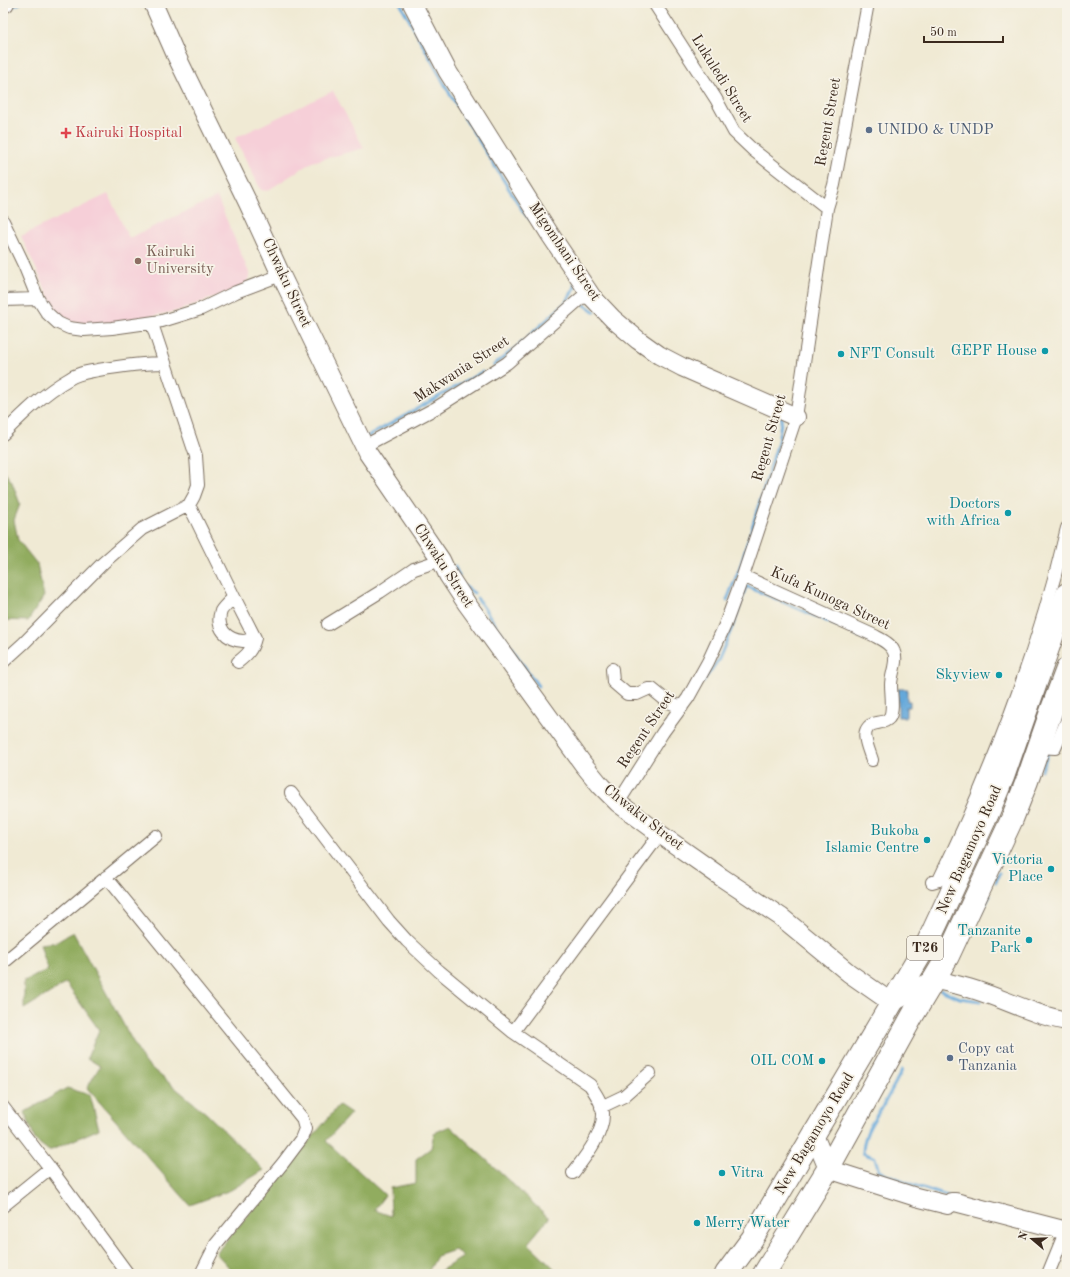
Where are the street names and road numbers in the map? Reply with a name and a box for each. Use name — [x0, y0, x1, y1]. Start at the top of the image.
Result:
street label: Lukuledi Street — [688, 32, 754, 126]
street label: Regent Street — [814, 76, 844, 168]
street label: Migombani Street — [526, 200, 602, 304]
street label: Chwaku Street — [259, 236, 313, 330]
street label: Makwania Street — [412, 334, 512, 406]
street label: Regent Street — [750, 393, 790, 483]
street label: Chwaku Street — [410, 521, 476, 611]
street label: Kufa Kunoga Street — [768, 565, 892, 633]
street label: Regent Street — [616, 689, 678, 771]
street label: Chwaku Street — [600, 782, 686, 854]
street label: New Bagamoyo Road — [935, 783, 1005, 917]
road number: T26 — [907, 936, 943, 960]
street label: New Bagamoyo Road — [773, 1070, 857, 1198]

